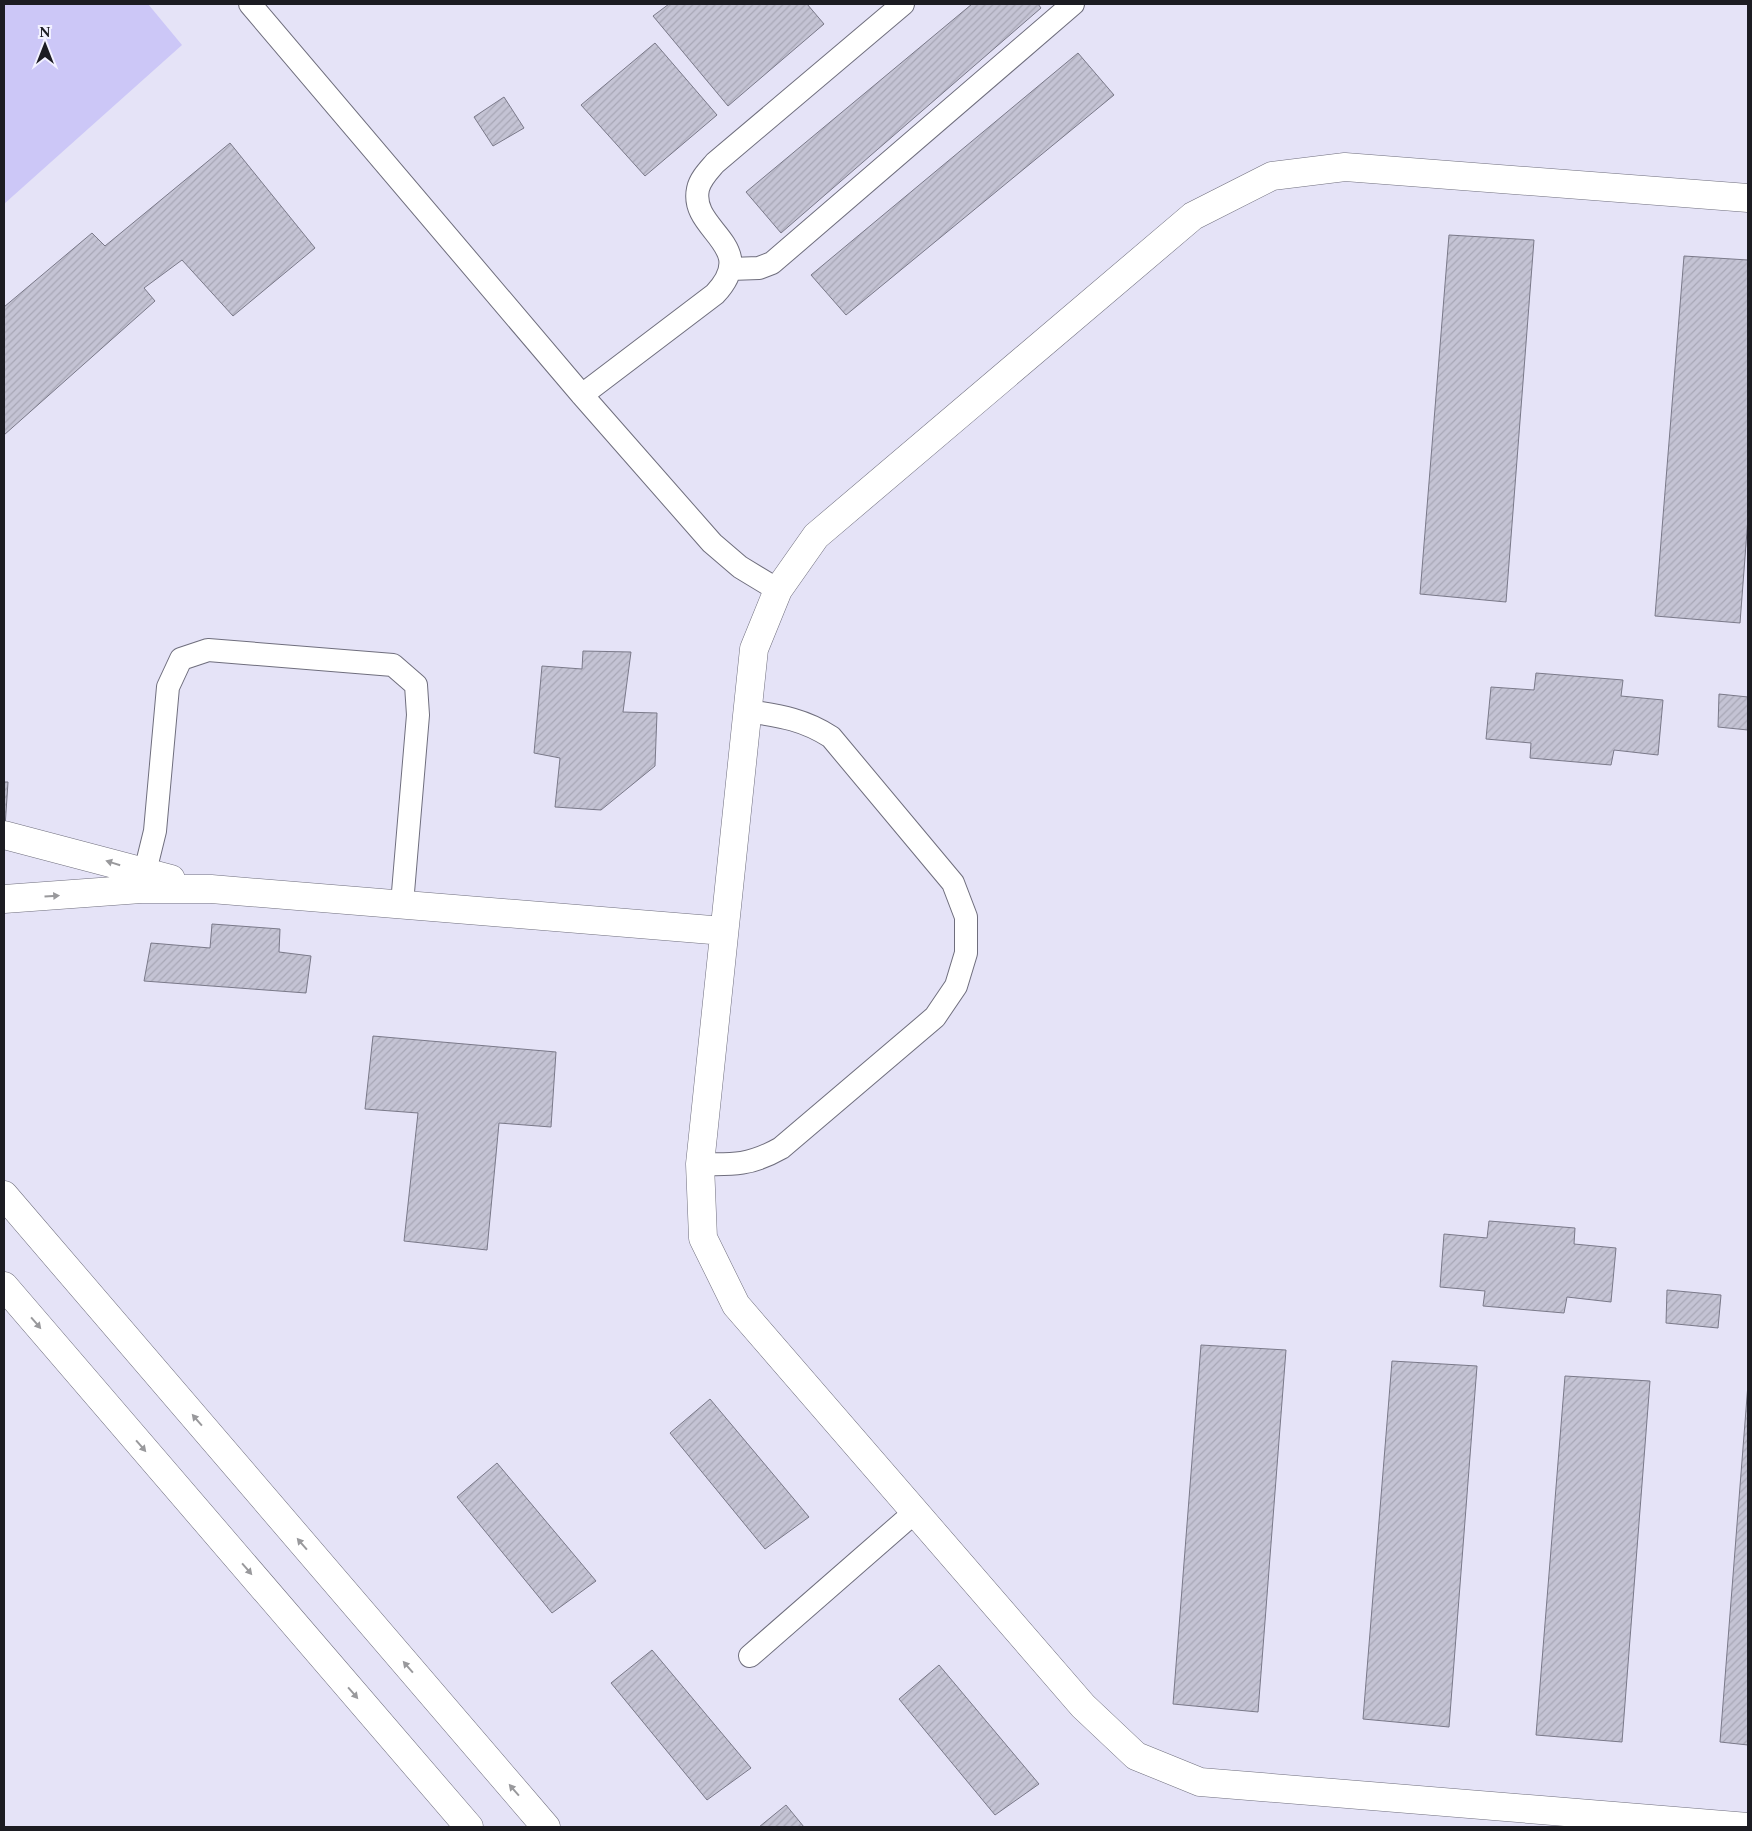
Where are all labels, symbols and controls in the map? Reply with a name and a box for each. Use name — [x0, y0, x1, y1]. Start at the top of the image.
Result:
north arrow — [20, 20, 70, 70]
text: N — [39, 22, 51, 43]
one-way arrow — [105, 859, 120, 867]
one-way arrow — [45, 892, 61, 900]
one-way arrow — [30, 1316, 41, 1329]
one-way arrow — [191, 1414, 202, 1427]
one-way arrow — [136, 1440, 147, 1453]
one-way arrow — [297, 1537, 308, 1550]
one-way arrow — [242, 1563, 253, 1576]
one-way arrow — [403, 1661, 414, 1673]
one-way arrow — [348, 1686, 359, 1699]
one-way arrow — [508, 1785, 520, 1797]

